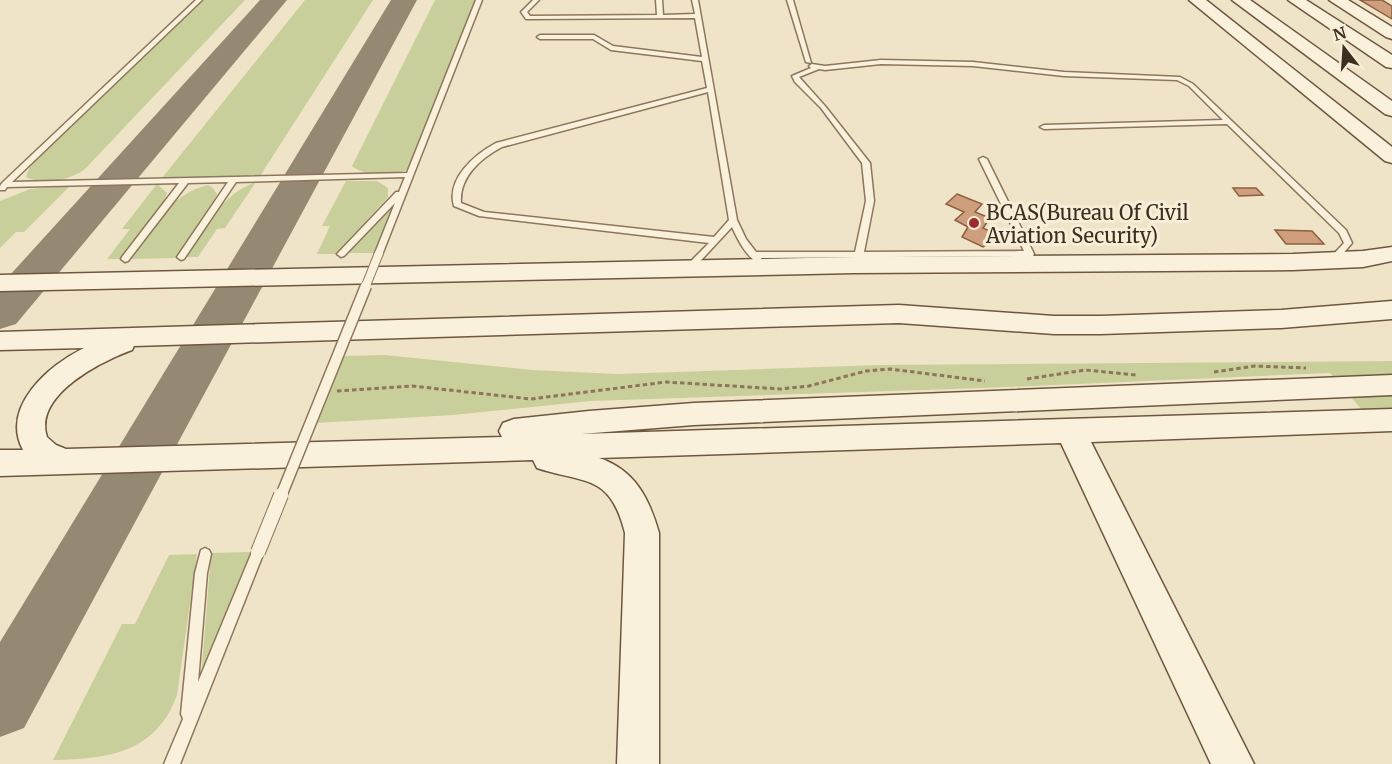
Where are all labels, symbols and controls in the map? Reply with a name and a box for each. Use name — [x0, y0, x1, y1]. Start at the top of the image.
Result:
north arrow — [1314, 18, 1374, 78]
text: N — [1331, 22, 1349, 45]
place label: BCAS(Bureau Of Civil Aviation Security) — [985, 200, 1189, 248]
marker: BCAS(Bureau Of Civil Aviation Security) — [967, 216, 981, 230]

